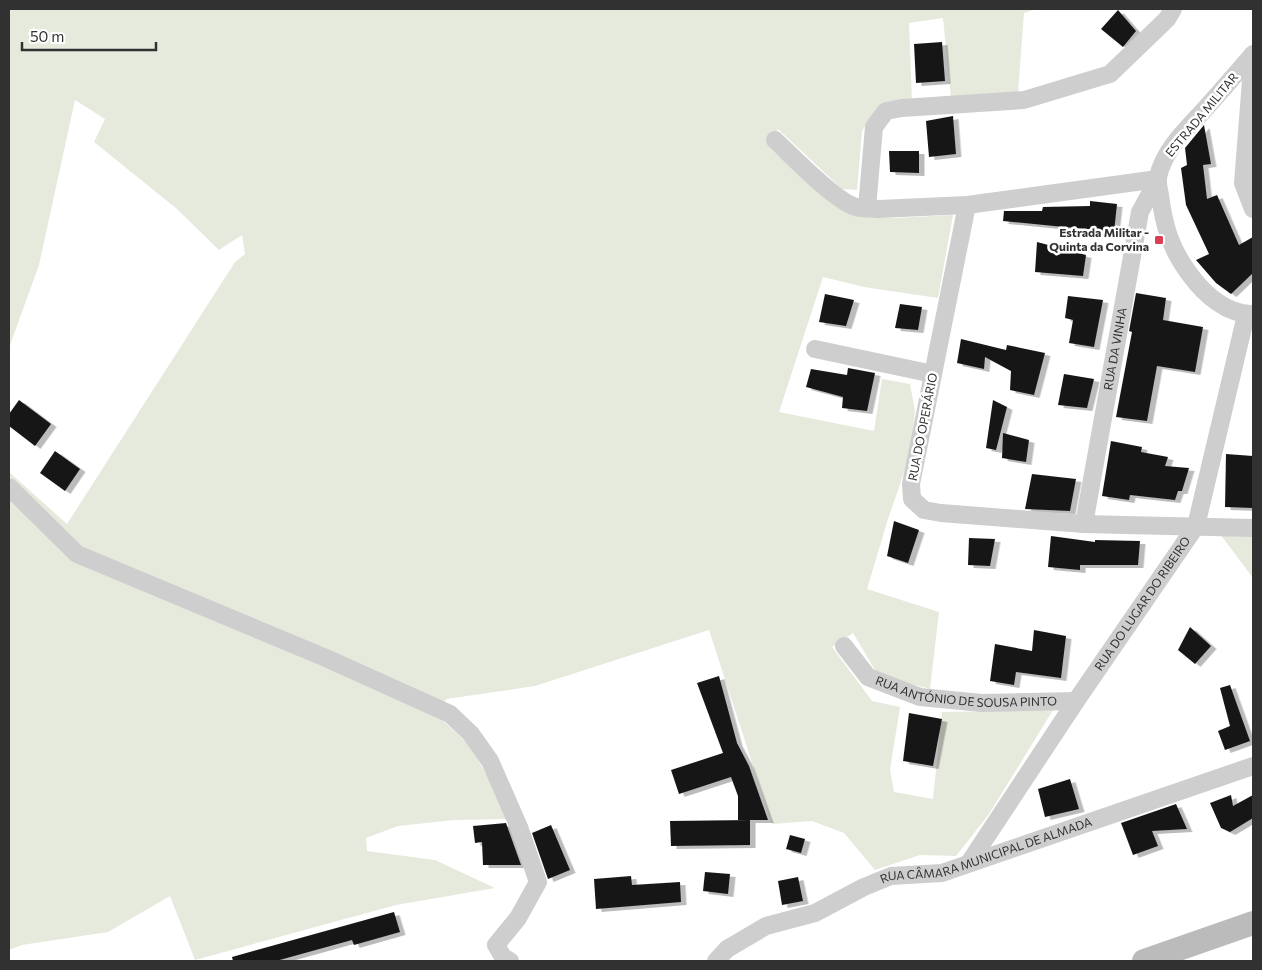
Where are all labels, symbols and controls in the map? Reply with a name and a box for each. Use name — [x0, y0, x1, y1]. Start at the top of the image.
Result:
scale bar — [22, 20, 156, 52]
text: 50 m — [30, 27, 64, 45]
street label: ESTRADA MILITAR — [1162, 70, 1240, 159]
place label: Estrada Militar - Quinta da Corvina — [1049, 225, 1149, 253]
marker: Estrada Militar - Quinta da Corvina — [1153, 234, 1165, 246]
street label: RUA DA VINHA — [1100, 306, 1129, 391]
street label: RUA DO OPERÁRIO — [905, 371, 939, 482]
street label: RUA DO LUGAR DO RIBEIRO — [1091, 534, 1193, 673]
street label: RUA ANTÓNIO DE SOUSA PINTO — [874, 673, 1057, 709]
street label: RUA CÂMARA MUNICIPAL DE ALMADA — [878, 814, 1094, 886]

